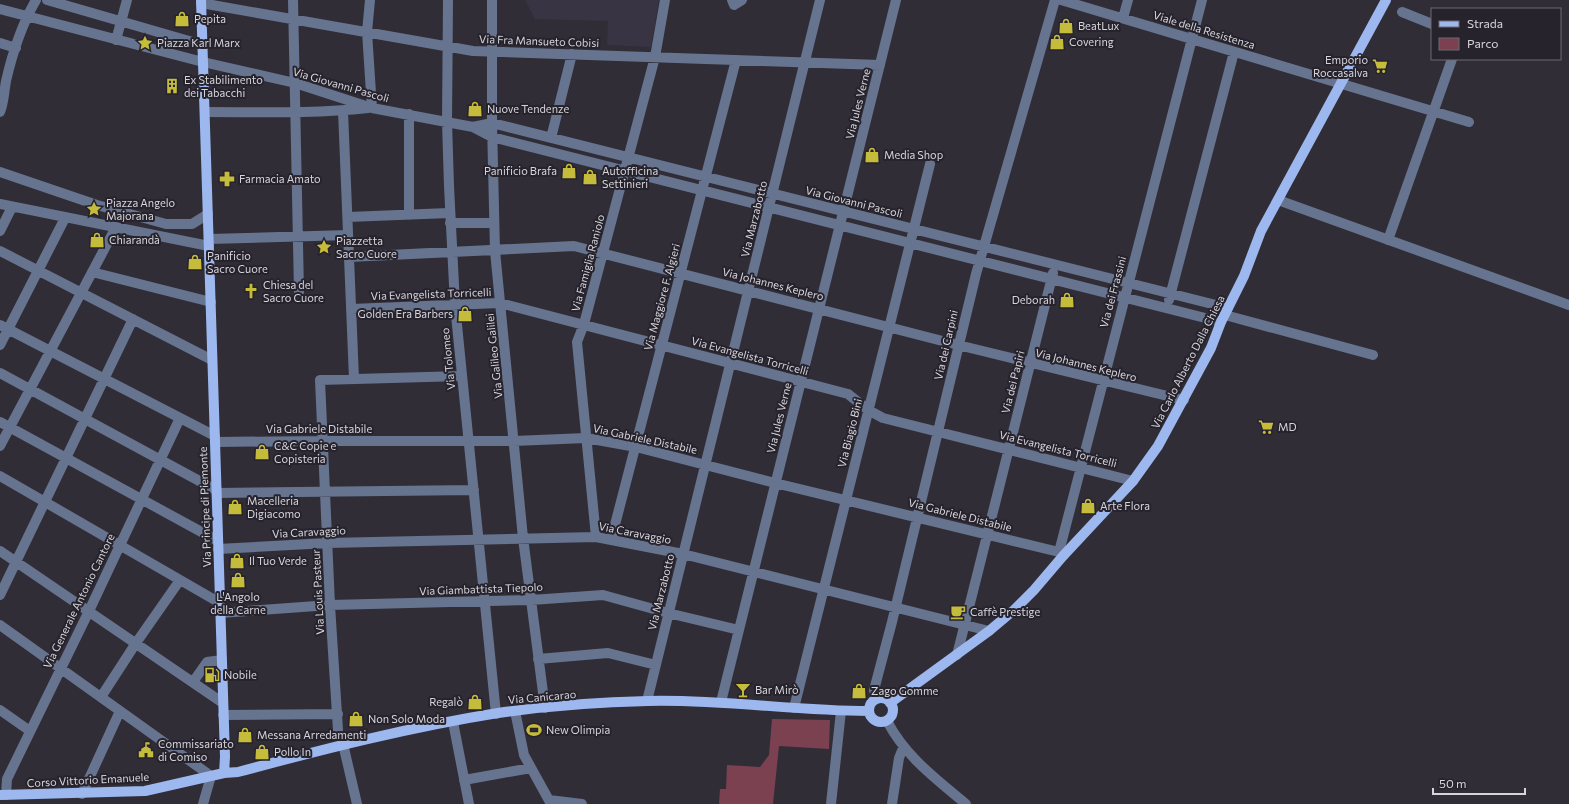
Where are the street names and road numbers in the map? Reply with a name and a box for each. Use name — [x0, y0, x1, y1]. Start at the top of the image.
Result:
street label: Viale della Resistenza — [1152, 8, 1257, 51]
street label: Via Fra Mansueto Cobisi — [479, 32, 600, 49]
street label: Via Giovanni Pascoli — [291, 65, 391, 105]
street label: Via Jules Verne — [842, 67, 874, 141]
street label: Via Marzabotto — [738, 179, 769, 259]
street label: Via Giovanni Pascoli — [804, 183, 904, 220]
street label: Via Famiglia Raniolo — [568, 212, 607, 313]
street label: Via Maggiore F. Algieri — [641, 242, 682, 352]
street label: Via dei Frassini — [1097, 255, 1128, 329]
street label: Via Johannes Keplero — [721, 265, 826, 304]
street label: Via Evangelista Torricelli — [370, 285, 492, 302]
street label: Via Carlo Alberto Dalla Chiesa — [1148, 293, 1227, 431]
street label: Via dei Carpini — [931, 308, 960, 381]
street label: Via Galileo Galilei — [483, 313, 504, 399]
street label: Via Tolomeo — [438, 327, 457, 391]
street label: Via Evangelista Torricelli — [690, 334, 810, 377]
street label: Via Johannes Keplero — [1034, 346, 1139, 385]
street label: Via dei Papiri — [998, 349, 1027, 415]
street label: Via Jules Verne — [763, 381, 795, 455]
street label: Via Biagio Bini — [835, 397, 864, 469]
street label: Via Gabriele Distabile — [592, 421, 699, 456]
street label: Via Gabriele Distabile — [266, 422, 372, 435]
street label: Via Evangelista Torricelli — [998, 428, 1118, 469]
street label: Via Principe di Piemonte — [196, 446, 213, 568]
street label: Via Gabriele Distabile — [907, 495, 1013, 534]
street label: Via Caravaggio — [598, 519, 673, 546]
street label: Via Caravaggio — [272, 523, 347, 540]
street label: Via Generale Antonio Cantore — [40, 531, 117, 670]
street label: Via Louis Pasteur — [309, 548, 326, 635]
street label: Via Marzabotto — [645, 552, 676, 632]
street label: Via Giambattista Tiepolo — [419, 580, 544, 597]
street label: Via Canicarao — [507, 687, 577, 706]
street label: Corso Vittorio Emanuele — [26, 770, 150, 789]

